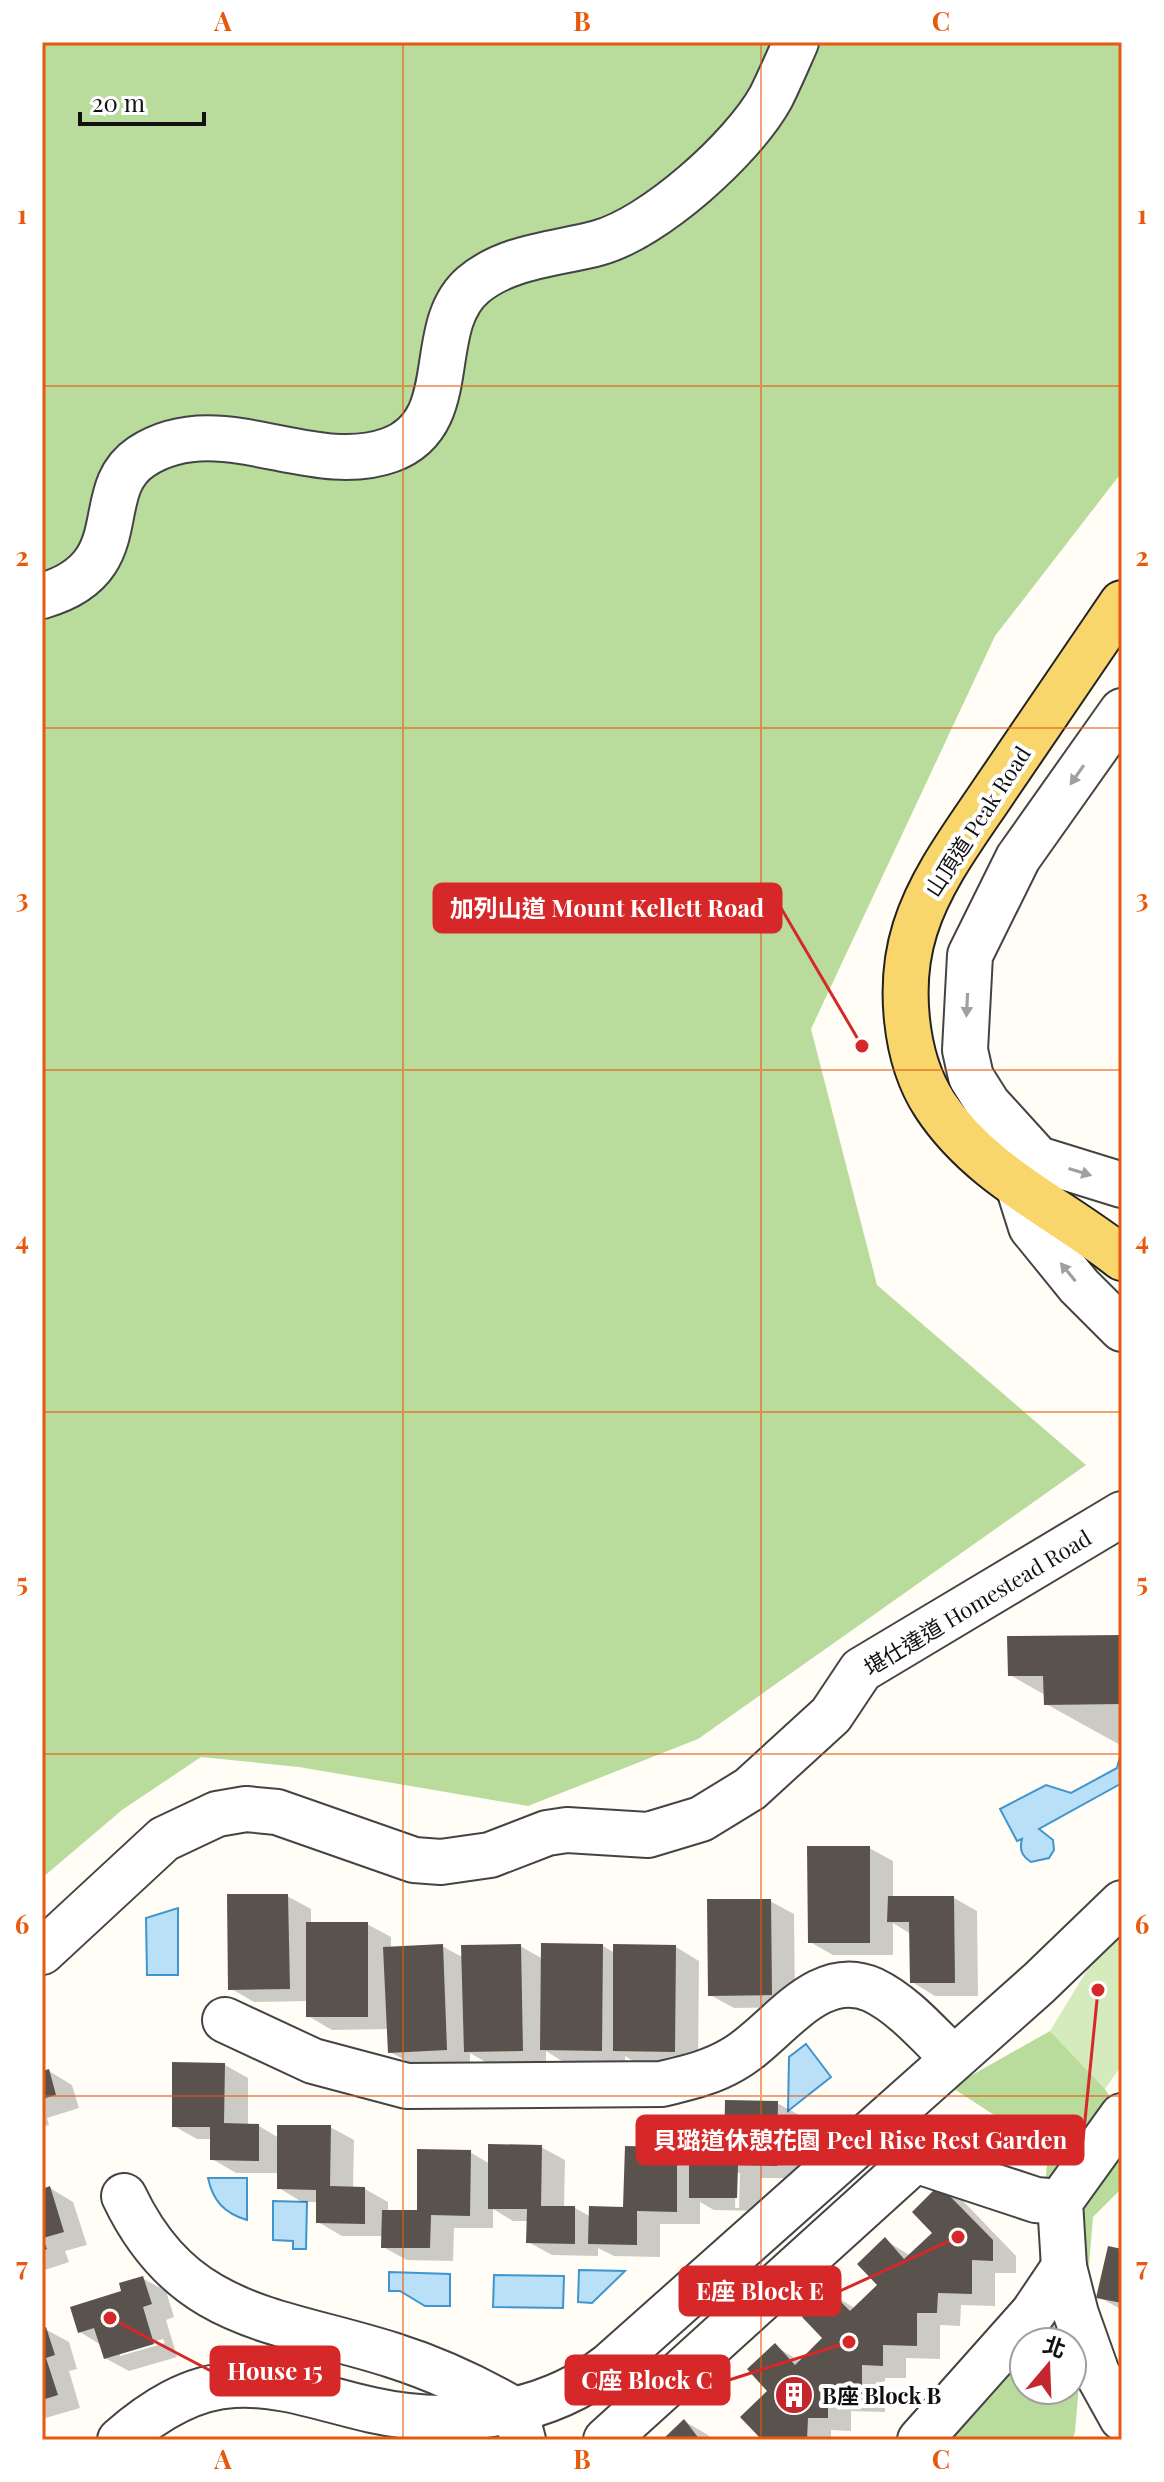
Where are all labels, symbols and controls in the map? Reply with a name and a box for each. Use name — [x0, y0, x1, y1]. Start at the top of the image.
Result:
text: A — [213, 3, 232, 38]
text: B — [573, 3, 591, 38]
text: C — [932, 3, 950, 38]
scale bar — [80, 76, 204, 126]
text: 20 m — [92, 86, 145, 118]
text: 1 — [17, 196, 27, 231]
text: 1 — [1137, 196, 1147, 231]
text: 2 — [15, 538, 29, 573]
text: 2 — [1135, 538, 1149, 573]
street label: 山頂道 Peak Road — [917, 740, 1037, 902]
one-way arrow — [1070, 764, 1085, 785]
text: 3 — [16, 880, 28, 915]
text: 3 — [1136, 880, 1148, 915]
callout: 加列山道 Mount Kellett Road — [434, 884, 781, 932]
text: 加列山道 Mount Kellett Road — [450, 891, 764, 923]
one-way arrow — [961, 993, 974, 1018]
one-way arrow — [1068, 1166, 1092, 1179]
text: 4 — [15, 1222, 29, 1257]
text: 4 — [1135, 1222, 1149, 1257]
one-way arrow — [1060, 1263, 1077, 1283]
street label: 堪仕達道 Homestead Road — [858, 1522, 1097, 1682]
text: 5 — [16, 1564, 28, 1599]
text: 5 — [1136, 1564, 1148, 1599]
text: 6 — [15, 1906, 29, 1941]
text: 6 — [1135, 1906, 1149, 1941]
callout: 貝璐道休憩花園 Peel Rise Rest Garden — [637, 2116, 1083, 2164]
text: 貝璐道休憩花園 Peel Rise Rest Garden — [653, 2123, 1067, 2155]
text: 7 — [16, 2248, 28, 2283]
text: 7 — [1136, 2248, 1148, 2283]
callout: E座 Block E — [680, 2267, 840, 2315]
text: E座 Block E — [696, 2274, 824, 2306]
north arrow — [1008, 2326, 1088, 2406]
text: 北 — [1040, 2328, 1070, 2364]
callout: House 15 — [211, 2347, 339, 2395]
text: House 15 — [227, 2354, 323, 2386]
callout: C座 Block C — [566, 2356, 729, 2404]
text: C座 Block C — [581, 2363, 713, 2395]
building icon: B座 Block B — [773, 2374, 815, 2416]
place label: B座 Block B — [822, 2380, 941, 2410]
text: A — [213, 2441, 232, 2476]
text: B — [573, 2441, 591, 2476]
text: C — [932, 2441, 950, 2476]

